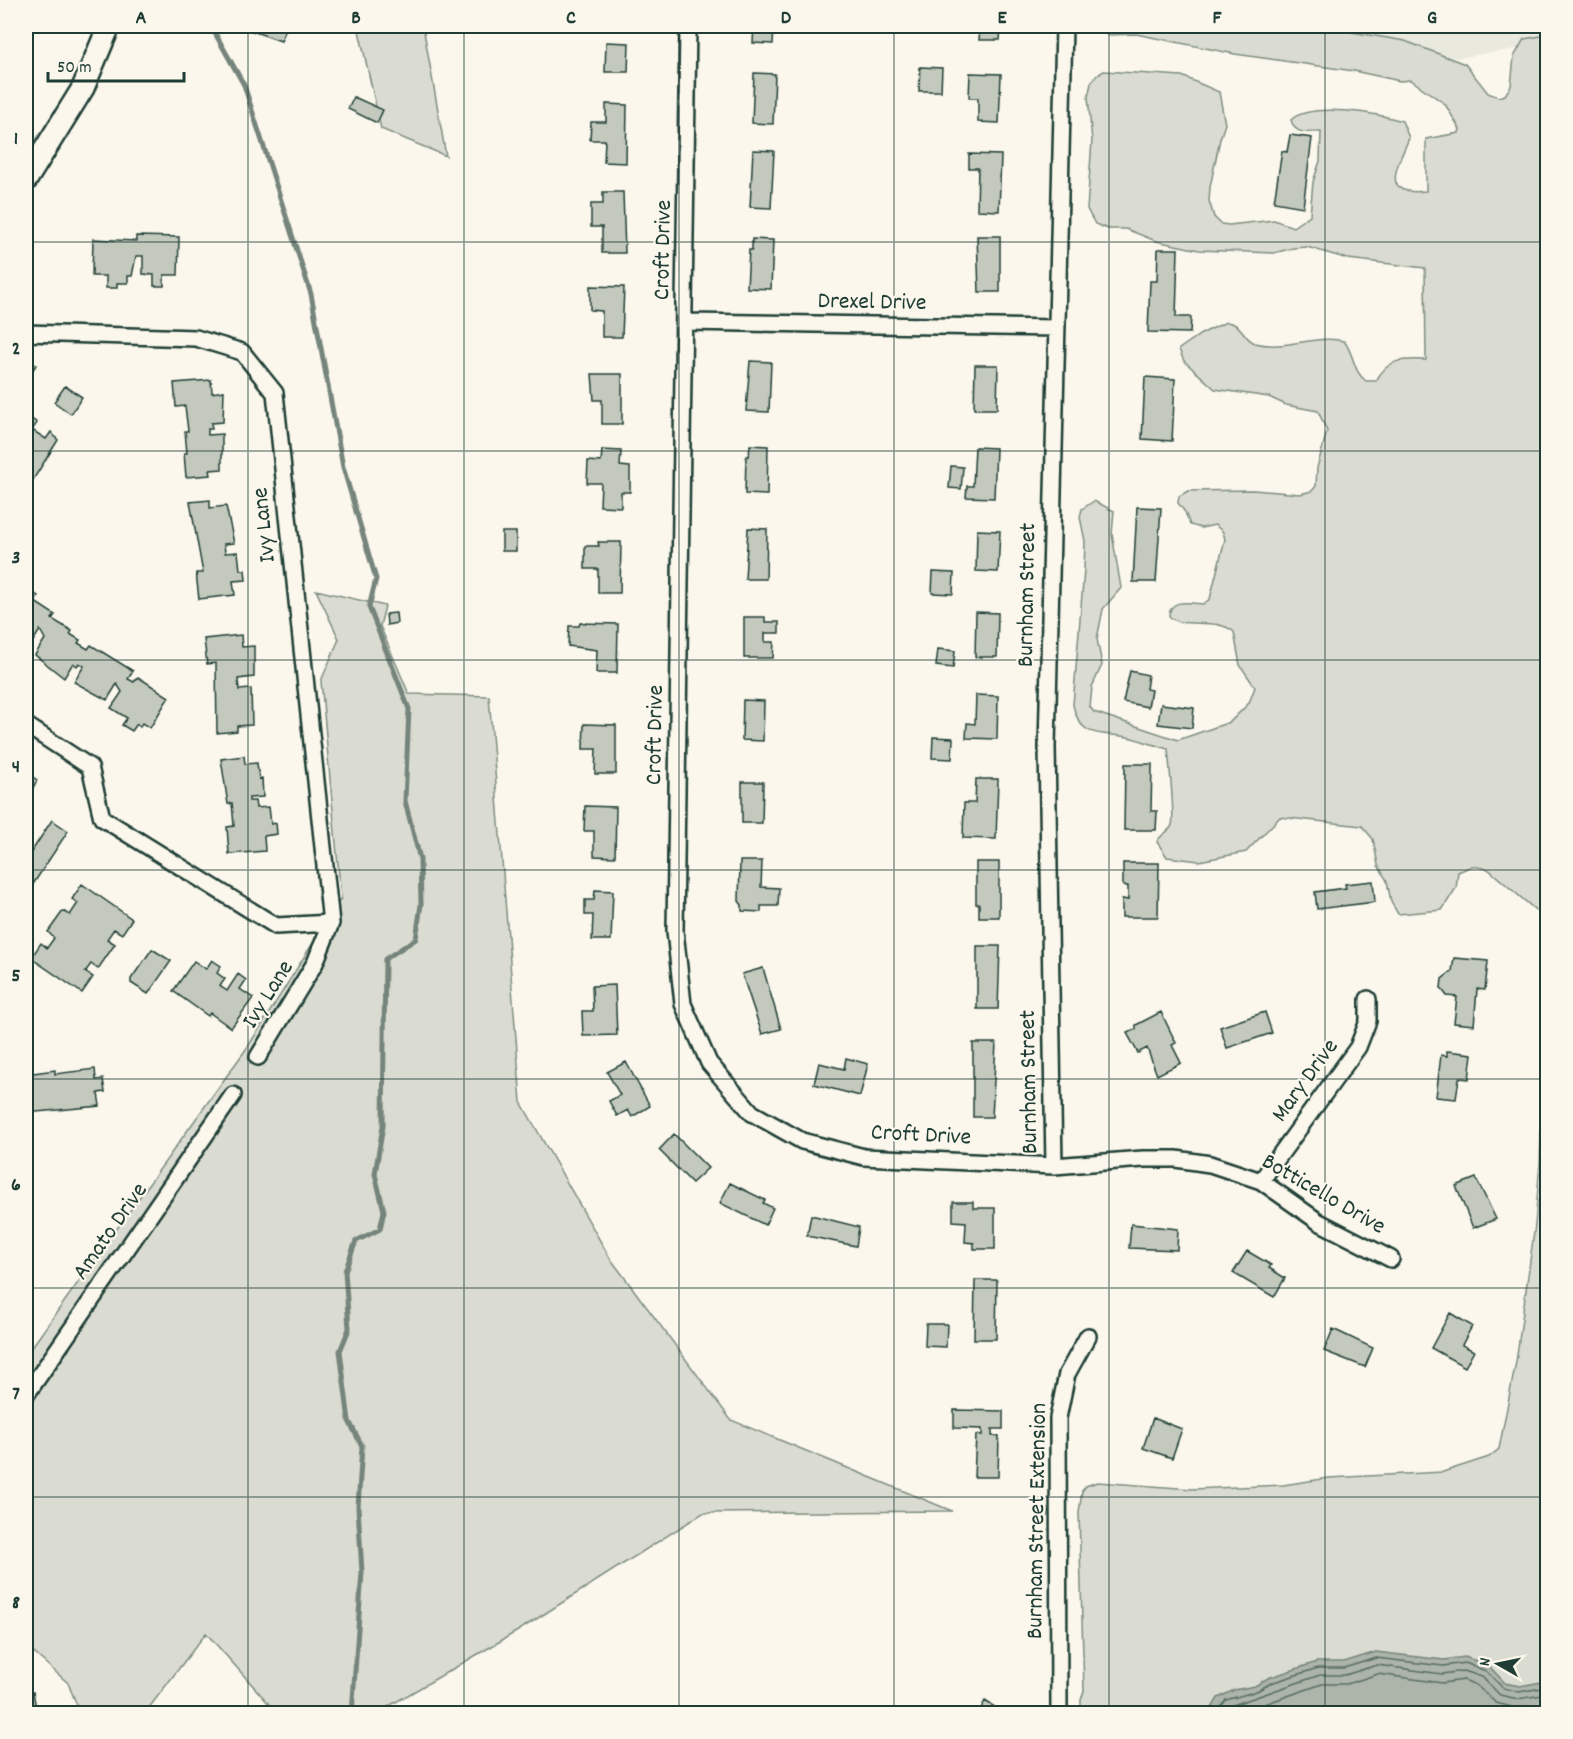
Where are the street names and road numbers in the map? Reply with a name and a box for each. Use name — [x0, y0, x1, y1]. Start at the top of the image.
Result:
street label: Croft Drive — [646, 199, 682, 301]
street label: Drexel Drive — [817, 285, 927, 321]
street label: Ivy Lane — [244, 486, 286, 564]
street label: Burnham Street — [1010, 522, 1046, 667]
street label: Croft Drive — [638, 684, 674, 786]
street label: Ivy Lane — [235, 954, 303, 1036]
street label: Burnham Street — [1012, 1009, 1048, 1154]
street label: Mary Drive — [1264, 1032, 1348, 1130]
street label: Croft Drive — [870, 1116, 972, 1156]
street label: Botticello Drive — [1255, 1146, 1391, 1244]
street label: Amato Drive — [65, 1176, 157, 1288]
street label: Burnham Street Extension — [1019, 1403, 1057, 1639]

